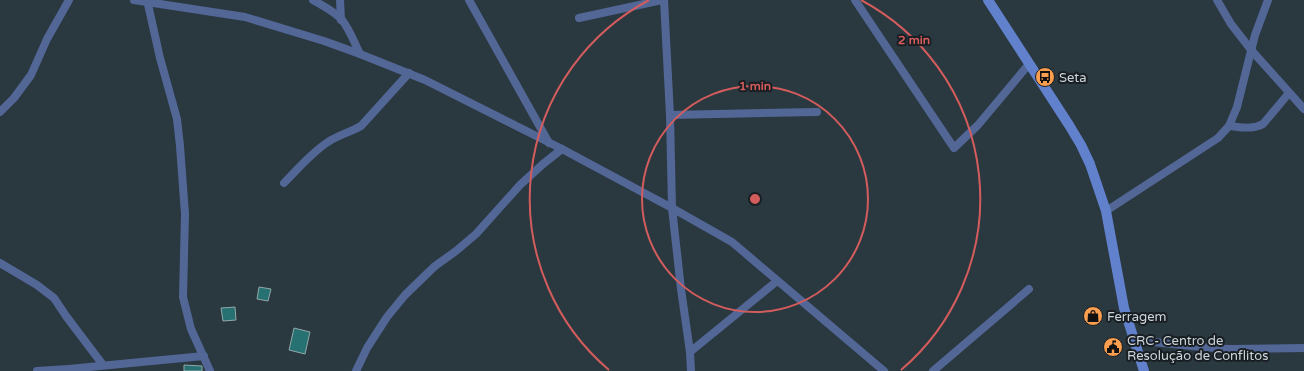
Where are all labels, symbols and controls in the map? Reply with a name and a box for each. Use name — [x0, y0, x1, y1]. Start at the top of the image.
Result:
text: 2 min — [898, 33, 930, 47]
bus stop icon: Seta — [1034, 66, 1056, 88]
place label: Seta — [1059, 70, 1087, 86]
text: 1 min — [739, 79, 771, 93]
centre of rings — [748, 192, 762, 206]
shop icon: Ferragem — [1082, 305, 1104, 327]
place label: Ferragem — [1107, 309, 1167, 325]
place label: CRC- Centro de Resolução de Conflitos — [1127, 333, 1268, 364]
public building icon: CRC- Centro de Resolução de Conflitos — [1102, 336, 1124, 358]

